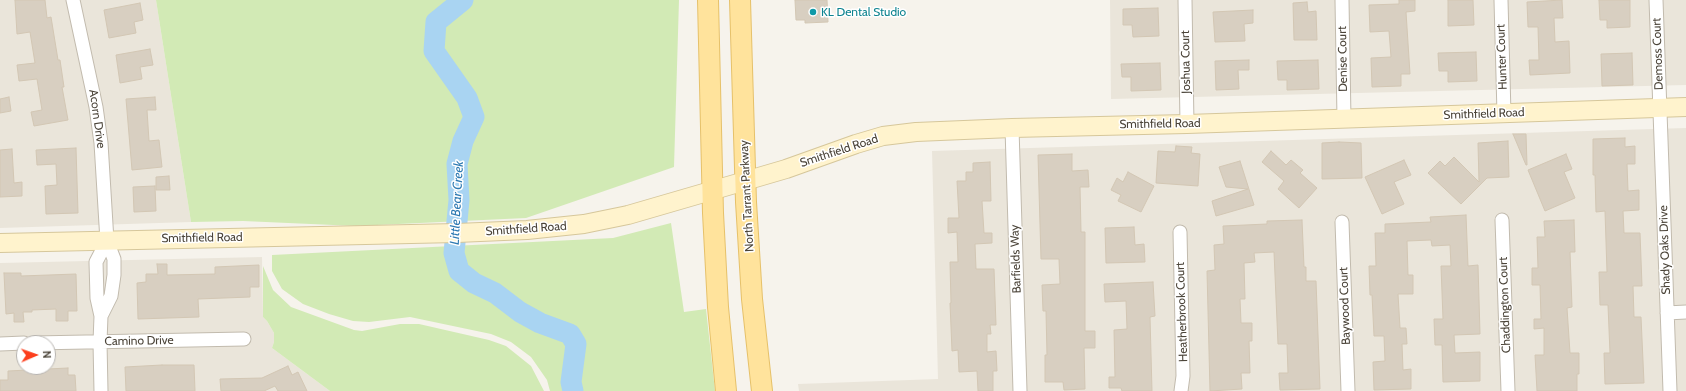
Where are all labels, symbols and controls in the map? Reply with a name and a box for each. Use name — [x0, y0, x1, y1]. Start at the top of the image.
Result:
place label: KL Dental Studio — [821, 5, 906, 19]
marker: KL Dental Studio — [808, 7, 818, 17]
street label: Demoss Court — [1650, 18, 1666, 90]
street label: Hunter Court — [1494, 24, 1510, 90]
street label: Denise Court — [1335, 26, 1351, 92]
street label: Joshua Court — [1178, 30, 1194, 94]
street label: Acorn Drive — [86, 89, 108, 149]
street label: Smithfield Road — [1443, 105, 1525, 123]
street label: Smithfield Road — [1119, 116, 1201, 132]
street label: Smithfield Road — [798, 132, 880, 170]
street label: North Tarrant Parkway — [737, 140, 757, 252]
water label: Little Bear Creek — [447, 161, 467, 245]
street label: Shady Oaks Drive — [1656, 205, 1674, 295]
street label: Smithfield Road — [485, 219, 567, 239]
street label: Barfields Way — [1008, 224, 1024, 294]
street label: Smithfield Road — [161, 230, 243, 246]
street label: Chaddington Court — [1496, 257, 1514, 353]
street label: Heatherbrook Court — [1173, 262, 1191, 362]
street label: Baywood Court — [1336, 267, 1354, 345]
street label: Camino Drive — [104, 333, 174, 349]
north arrow — [16, 335, 56, 375]
text: N — [40, 350, 54, 359]

